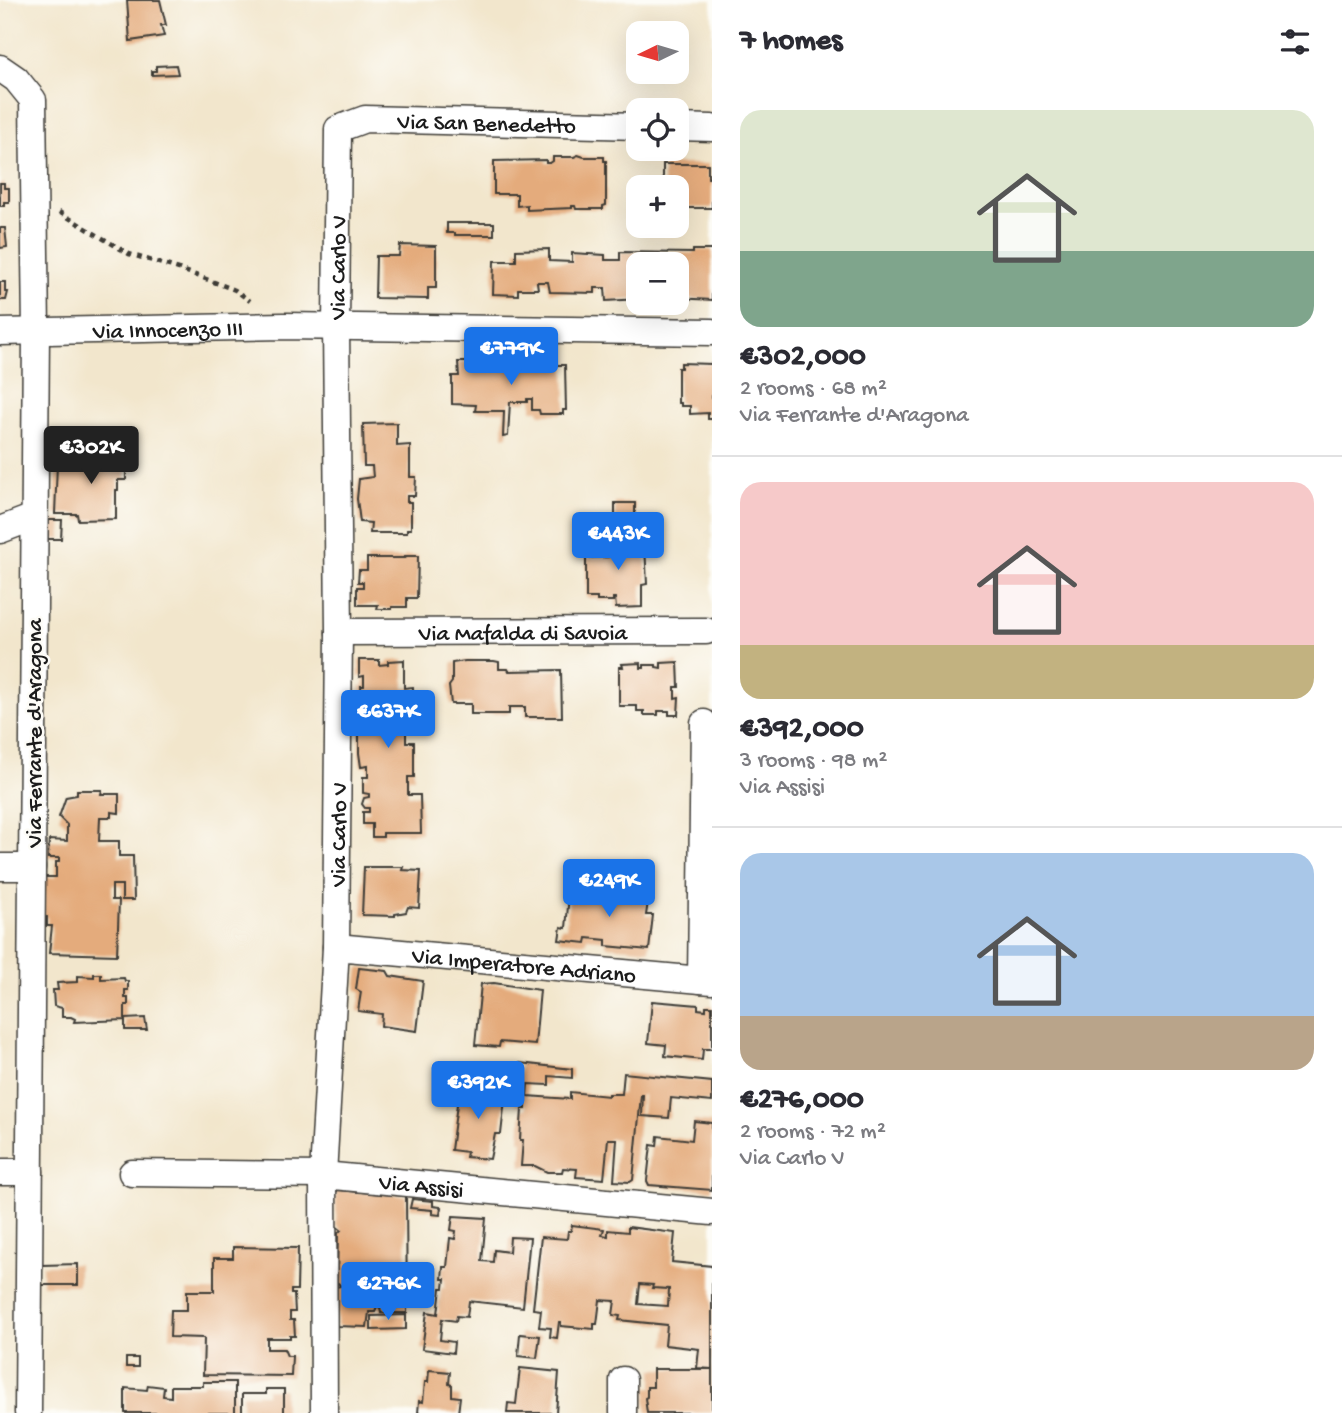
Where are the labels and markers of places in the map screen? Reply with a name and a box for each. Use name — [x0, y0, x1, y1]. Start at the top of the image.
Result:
pin: €779K — [462, 328, 560, 387]
pin: €302K — [42, 426, 140, 486]
pin: €443K — [569, 512, 667, 572]
pin: €637K — [339, 690, 437, 750]
pin: €249K — [560, 860, 658, 919]
pin: €392K — [429, 1062, 527, 1121]
pin: €276K — [339, 1262, 437, 1322]

